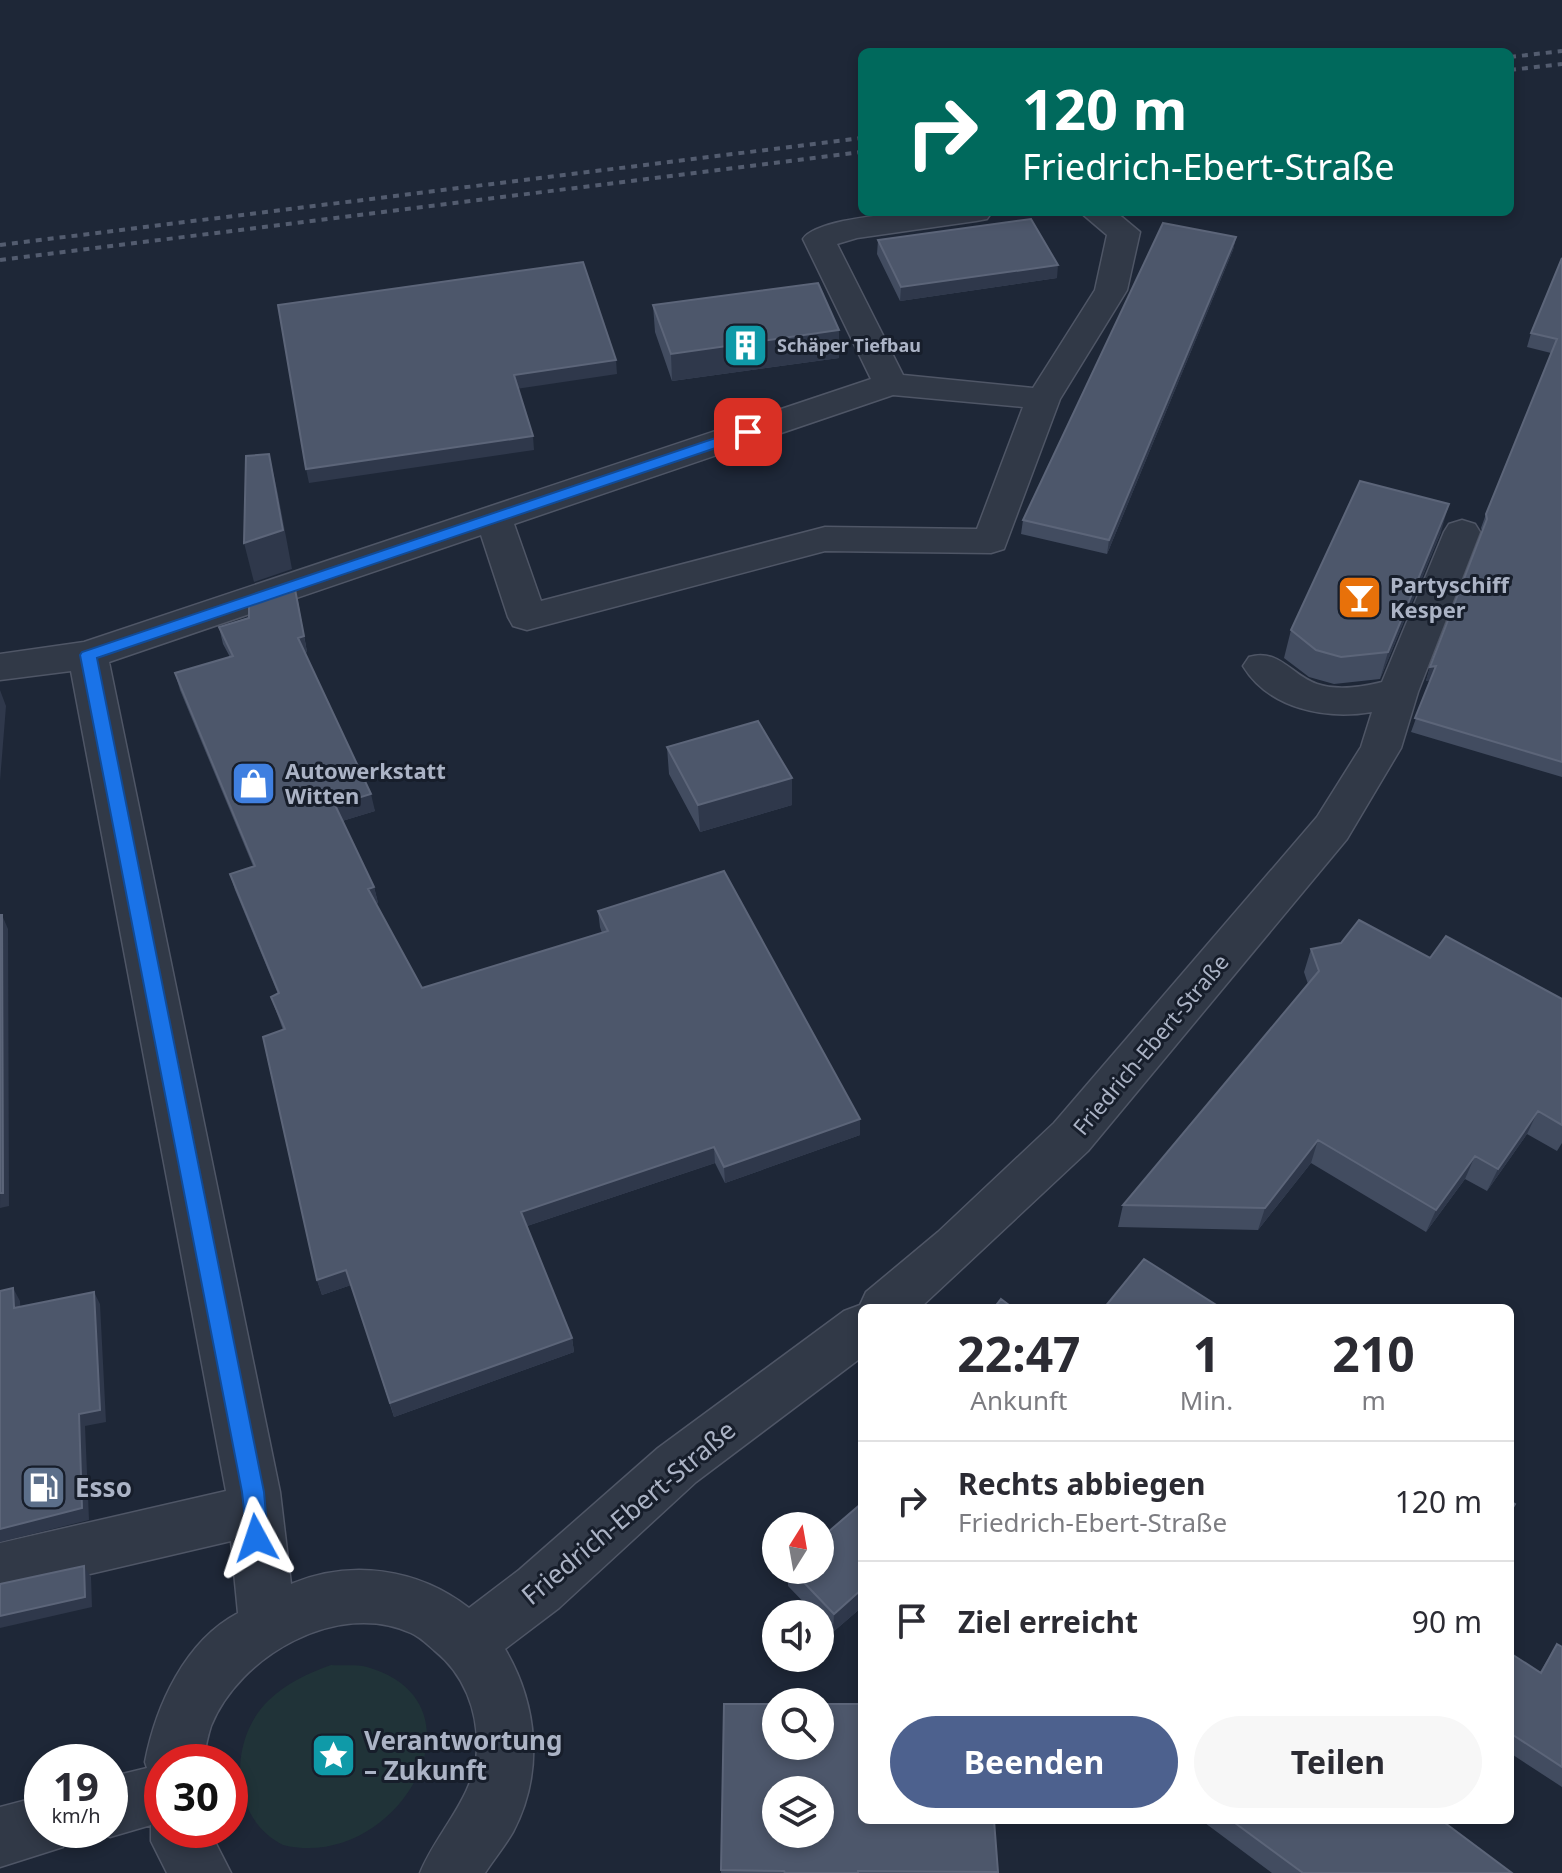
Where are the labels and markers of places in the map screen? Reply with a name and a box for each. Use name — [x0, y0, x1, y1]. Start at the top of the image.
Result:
building icon: Schäper Tiefbau — [722, 321, 770, 369]
place label: Schäper Tiefbau — [777, 333, 921, 357]
pin — [714, 398, 782, 466]
place label: Partyschiff Kesper — [1390, 569, 1510, 624]
bar icon: Partyschiff Kesper — [1335, 573, 1383, 621]
place label: Autowerkstatt Witten — [285, 755, 446, 810]
shop icon: Autowerkstatt Witten — [230, 759, 278, 807]
fuel station icon: Esso — [20, 1463, 68, 1511]
place label: Esso — [75, 1469, 132, 1505]
place label: Verantwortung – Zukunft — [364, 1722, 562, 1788]
place icon: Verantwortung – Zukunft — [309, 1731, 357, 1779]

